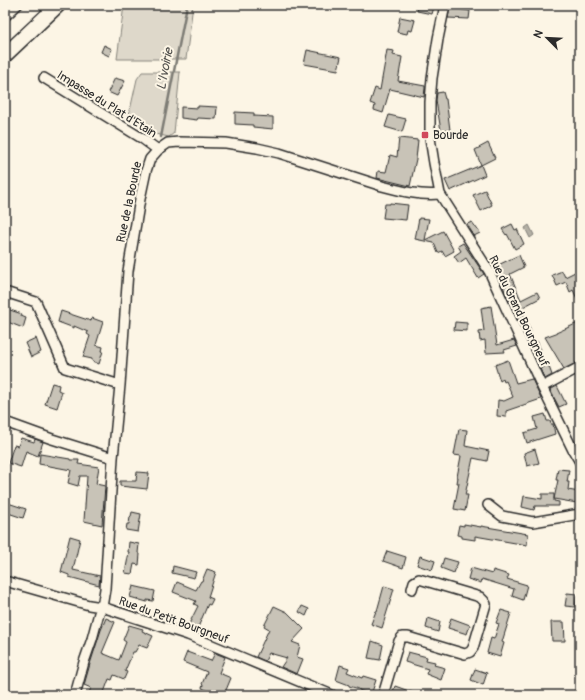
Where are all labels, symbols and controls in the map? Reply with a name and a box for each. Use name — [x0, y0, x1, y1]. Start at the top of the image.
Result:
north arrow — [527, 18, 567, 58]
text: N — [531, 28, 546, 40]
water label: L'Ivoirie — [153, 45, 177, 91]
street label: Impasse du Plat d'Etain — [54, 68, 160, 141]
place label: Bourde — [433, 128, 468, 143]
marker: Bourde — [420, 130, 430, 140]
street label: Rue de la Bourde — [114, 160, 145, 244]
street label: Rue du Grand Bourgneuf — [485, 253, 552, 369]
street label: Rue du Petit Bourgneuf — [117, 594, 231, 647]

